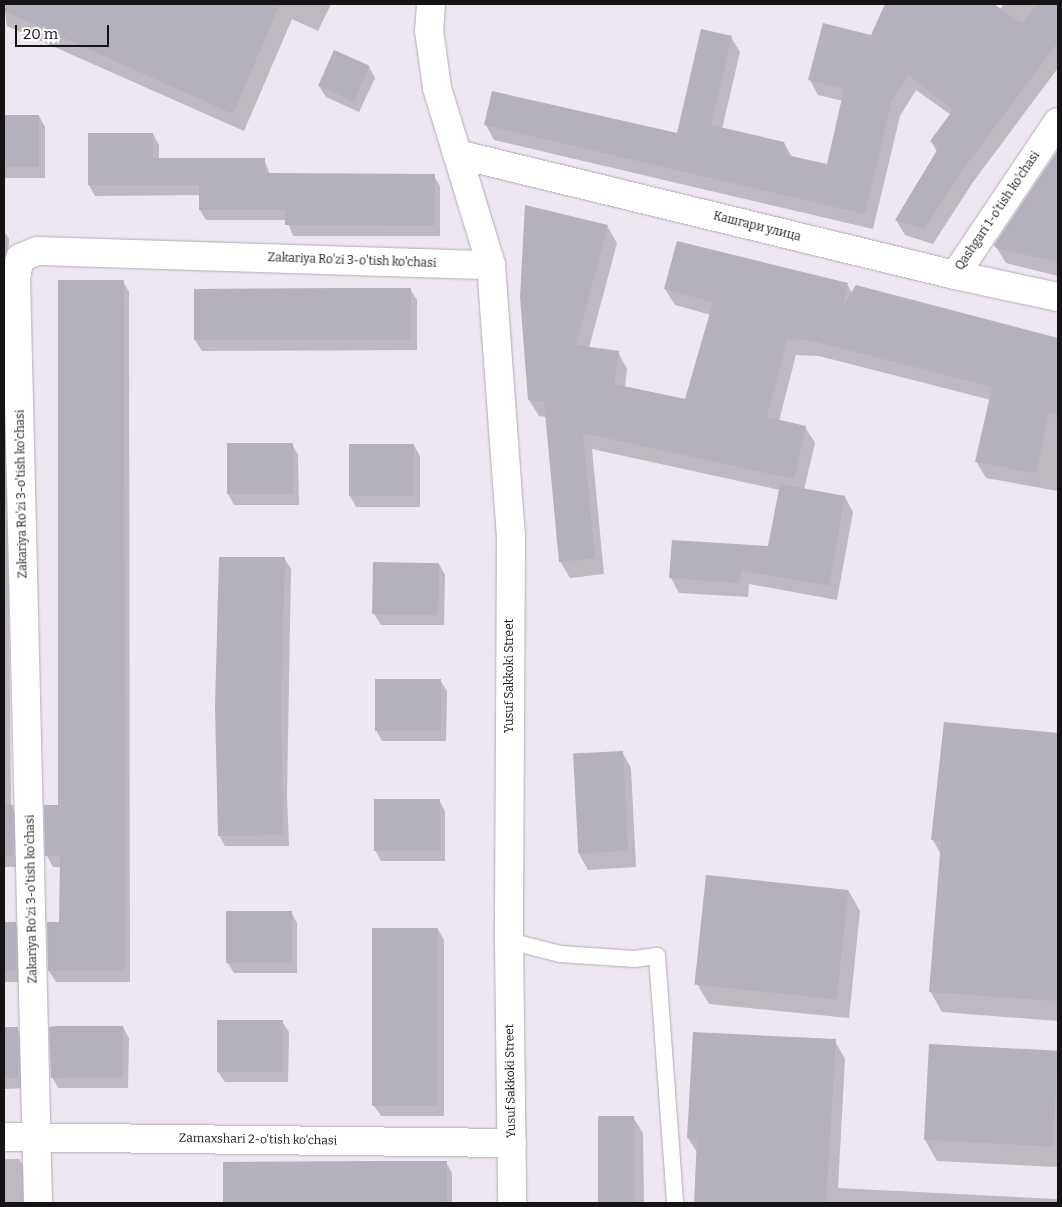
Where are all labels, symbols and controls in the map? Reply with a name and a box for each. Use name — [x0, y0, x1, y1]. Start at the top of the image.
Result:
scale bar — [18, 15, 111, 47]
text: 20 m — [23, 25, 58, 43]
street label: Qashgari 1-o'tish ko'chasi — [953, 149, 1043, 273]
street label: Кашгари улица — [712, 209, 802, 245]
street label: Zakariya Ro'zi 3-o'tish ko'chasi — [267, 251, 437, 271]
street label: Zakariya Ro'zi 3-o'tish ko'chasi — [13, 410, 31, 578]
street label: Yusuf Sakkoki Street — [503, 619, 517, 733]
street label: Zakariya Ro'zi 3-o'tish ko'chasi — [23, 815, 41, 983]
street label: Yusuf Sakkoki Street — [503, 1024, 519, 1138]
street label: Zamaxshari 2-o'tish ko'chasi — [179, 1131, 337, 1149]

